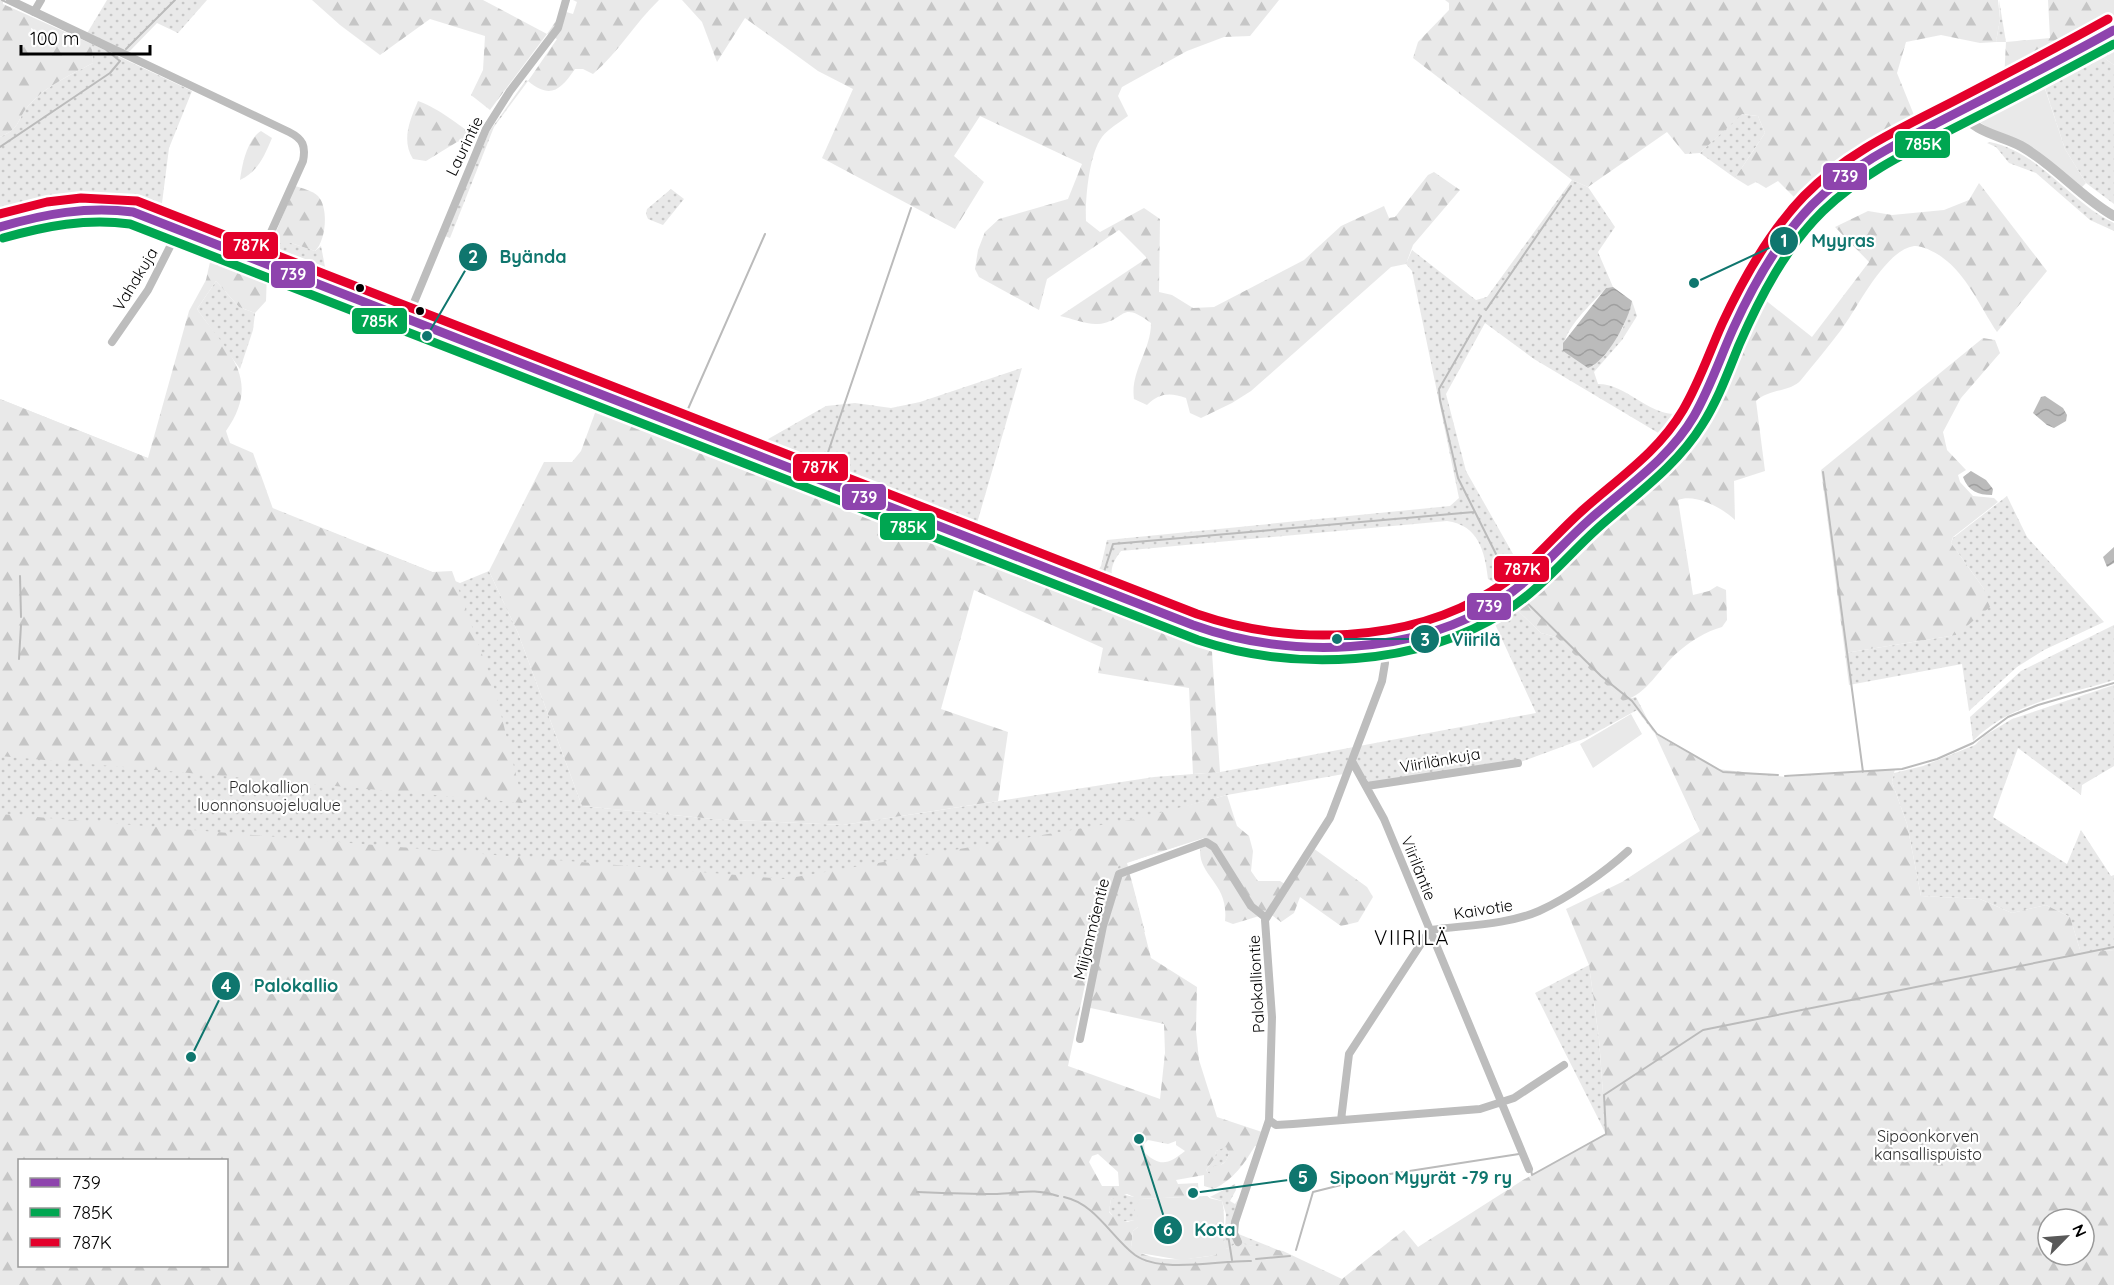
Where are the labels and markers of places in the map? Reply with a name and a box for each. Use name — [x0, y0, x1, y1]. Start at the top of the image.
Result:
callout: Myyras — [1769, 223, 1886, 259]
callout: Byända — [458, 239, 579, 275]
unlabelled marker — [354, 282, 366, 294]
unlabelled marker — [414, 305, 426, 317]
callout: Viirilä — [1410, 621, 1513, 657]
callout: Palokallio — [211, 968, 350, 1004]
callout: Sipoon Myyrät -79 ry — [1288, 1160, 1524, 1196]
callout: Kota — [1153, 1212, 1248, 1248]

